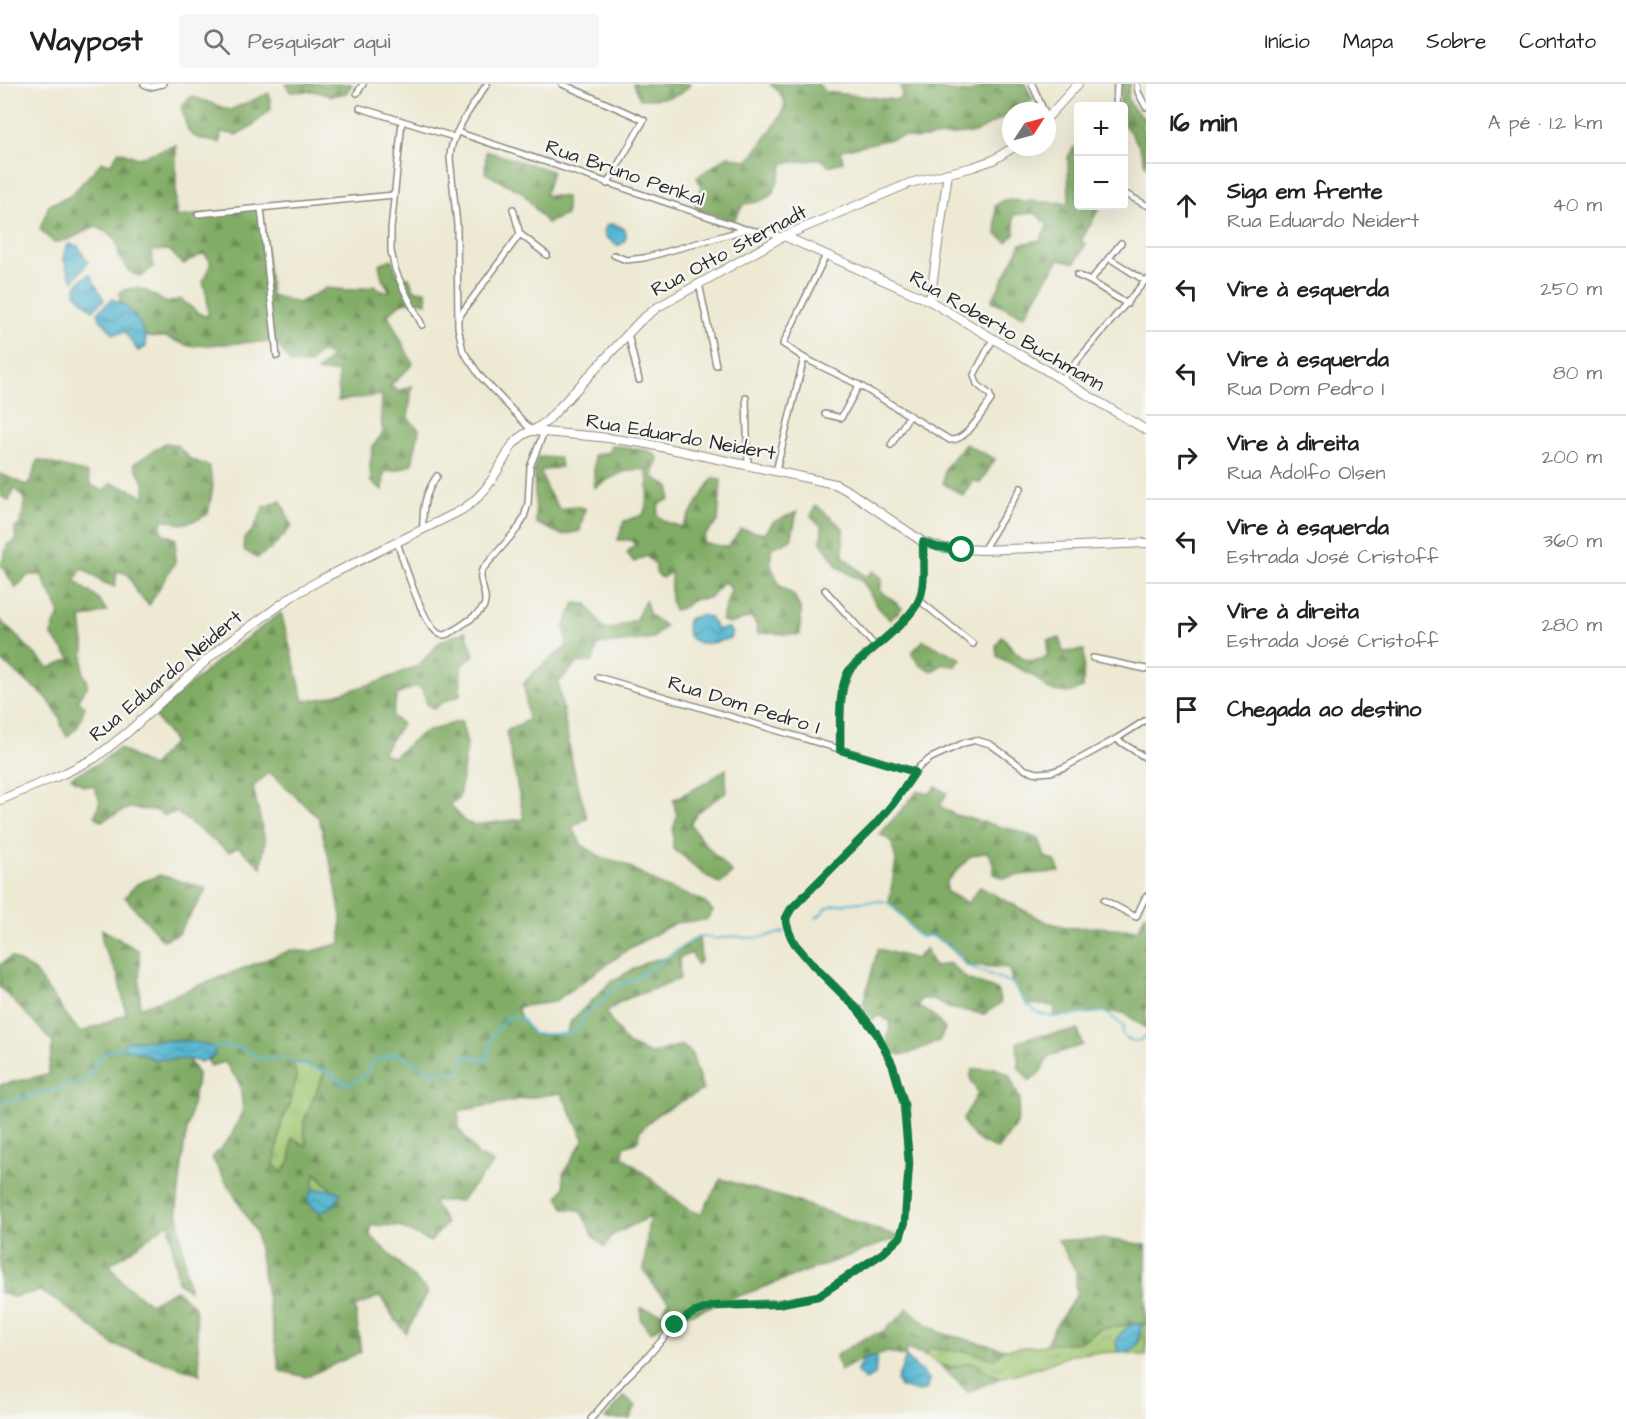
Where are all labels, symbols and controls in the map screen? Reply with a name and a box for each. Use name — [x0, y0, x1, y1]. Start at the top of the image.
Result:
search box — [179, 14, 599, 68]
text: Waypost — [30, 22, 143, 61]
icon: search — [200, 25, 233, 58]
text: Pesquisar aqui — [248, 26, 391, 57]
text: Início — [1265, 27, 1310, 56]
text: Mapa — [1343, 27, 1393, 56]
text: Sobre — [1426, 27, 1486, 56]
text: Contato — [1519, 27, 1596, 56]
north arrow — [1002, 102, 1056, 156]
map controls — [1074, 102, 1128, 210]
button: + — [1074, 102, 1128, 156]
text: 16 min — [1170, 105, 1237, 141]
text: A pé · 1.2 km — [1488, 109, 1602, 137]
street label: Rua Bruno Penkal — [542, 133, 708, 213]
button: − — [1074, 156, 1128, 210]
text: Siga em frente — [1227, 176, 1383, 207]
icon: ahead — [1170, 189, 1203, 222]
text: 40 m — [1552, 191, 1602, 219]
street label: Rua Otto Sternadt — [646, 198, 812, 304]
text: Rua Eduardo Neidert — [1227, 207, 1419, 235]
street label: Rua Roberto Buchmann — [904, 264, 1110, 398]
icon: left — [1170, 273, 1203, 306]
text: Vire à esquerda — [1227, 274, 1389, 305]
text: 250 m — [1540, 275, 1602, 303]
text: Vire à esquerda — [1227, 344, 1389, 375]
icon: left — [1170, 357, 1203, 390]
text: 80 m — [1553, 359, 1602, 387]
text: Rua Dom Pedro I — [1227, 375, 1385, 403]
street label: Rua Eduardo Neidert — [584, 407, 778, 467]
text: Vire à direita — [1227, 428, 1359, 459]
icon: right — [1170, 441, 1203, 474]
text: 200 m — [1542, 443, 1602, 471]
text: Rua Adolfo Olsen — [1227, 459, 1386, 487]
text: Vire à esquerda — [1227, 512, 1389, 543]
icon: left — [1170, 525, 1203, 558]
text: 360 m — [1543, 527, 1602, 555]
route start — [948, 536, 974, 562]
text: Estrada José Cristoff — [1227, 543, 1439, 571]
text: Vire à direita — [1227, 596, 1359, 627]
street label: Rua Eduardo Neidert — [83, 604, 249, 748]
icon: right — [1170, 609, 1203, 642]
text: 280 m — [1541, 611, 1602, 639]
text: Estrada José Cristoff — [1227, 627, 1439, 655]
street label: Rua Dom Pedro I — [665, 669, 823, 741]
icon: arrive — [1170, 693, 1203, 726]
text: Chegada ao destino — [1227, 694, 1421, 725]
route end — [661, 1311, 687, 1337]

